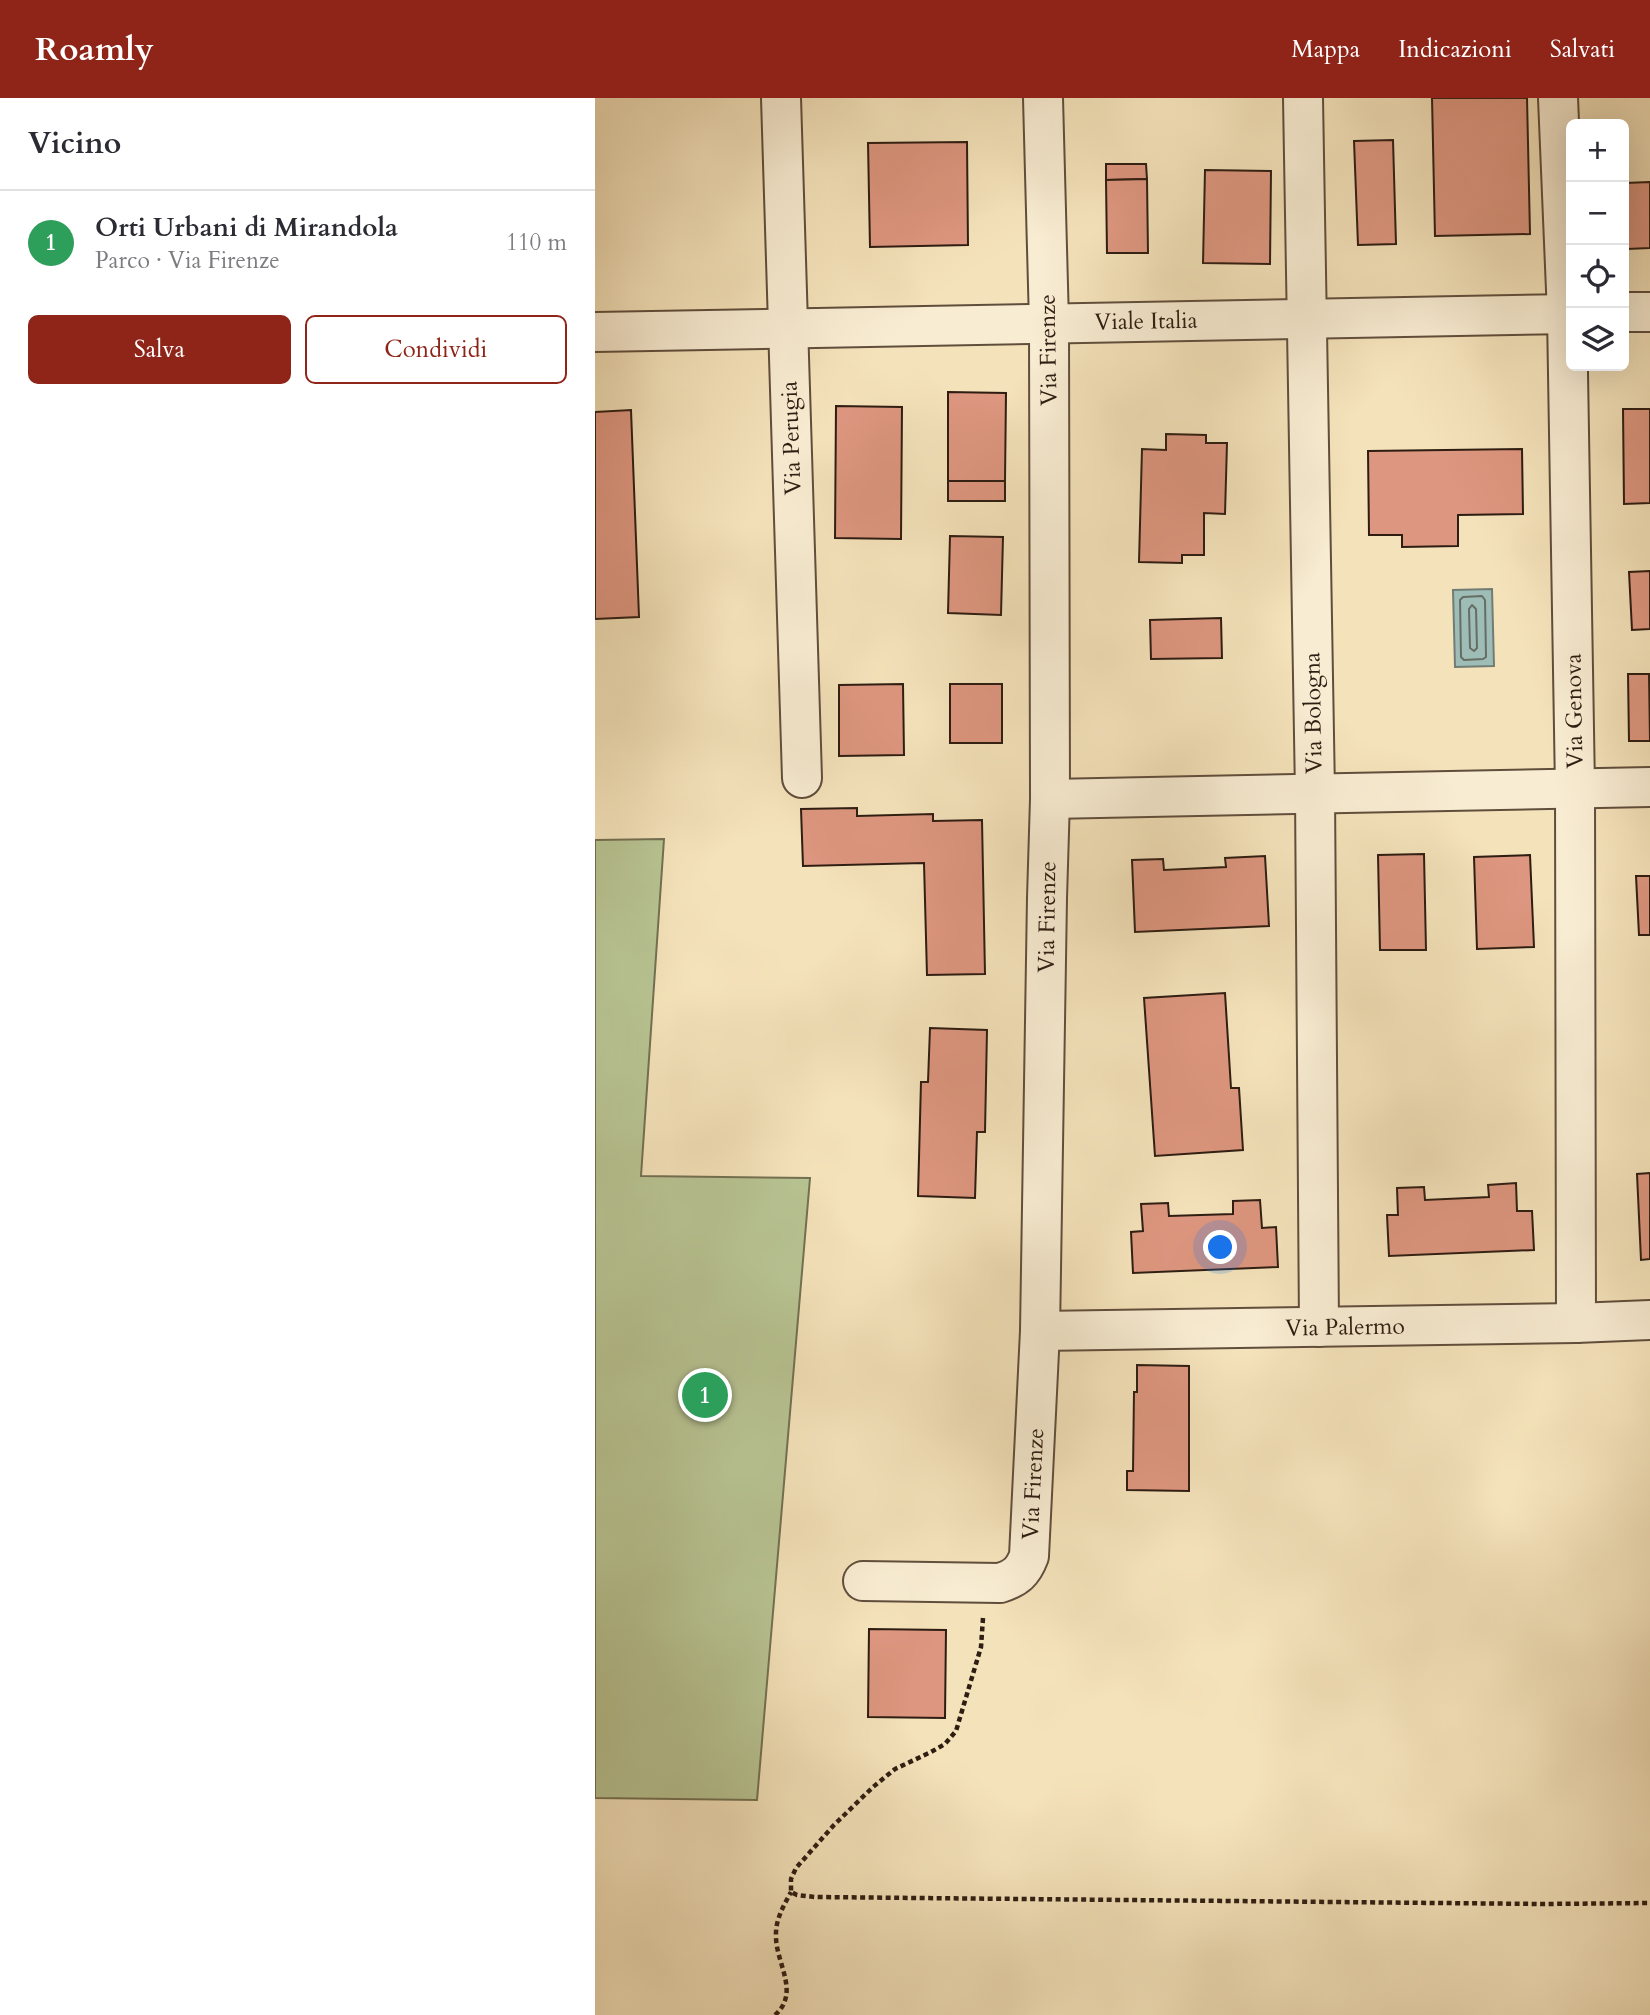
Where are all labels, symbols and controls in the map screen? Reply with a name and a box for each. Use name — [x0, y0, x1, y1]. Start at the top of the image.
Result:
text: Roamly — [35, 27, 154, 72]
text: Mappa — [1291, 33, 1360, 66]
text: Indicazioni — [1398, 33, 1512, 66]
text: Salvati — [1550, 33, 1615, 66]
map controls — [1566, 119, 1629, 371]
button: + — [1566, 119, 1629, 182]
text: Vicino — [28, 123, 121, 164]
button: − — [1566, 182, 1629, 245]
text: Orti Urbani di Mirandola — [95, 210, 398, 245]
text: 1 — [45, 227, 57, 258]
text: 110 m — [506, 227, 567, 258]
text: Parco · Via Firenze — [95, 245, 280, 276]
button: locate — [1566, 245, 1629, 308]
street label: Via Firenze — [1032, 294, 1064, 406]
street label: Viale Italia — [1094, 305, 1198, 337]
button: layers — [1566, 308, 1629, 371]
button: Salva — [28, 315, 291, 384]
button: Condividi — [305, 315, 567, 384]
street label: Via Perugia — [774, 381, 808, 495]
street label: Via Bologna — [1296, 652, 1330, 774]
street label: Via Genova — [1557, 653, 1591, 769]
street label: Via Firenze — [1031, 861, 1063, 973]
your location — [1203, 1230, 1237, 1264]
street label: Via Palermo — [1285, 1310, 1405, 1344]
pin: 1 — [682, 1369, 728, 1421]
street label: Via Firenze — [1015, 1427, 1051, 1541]

